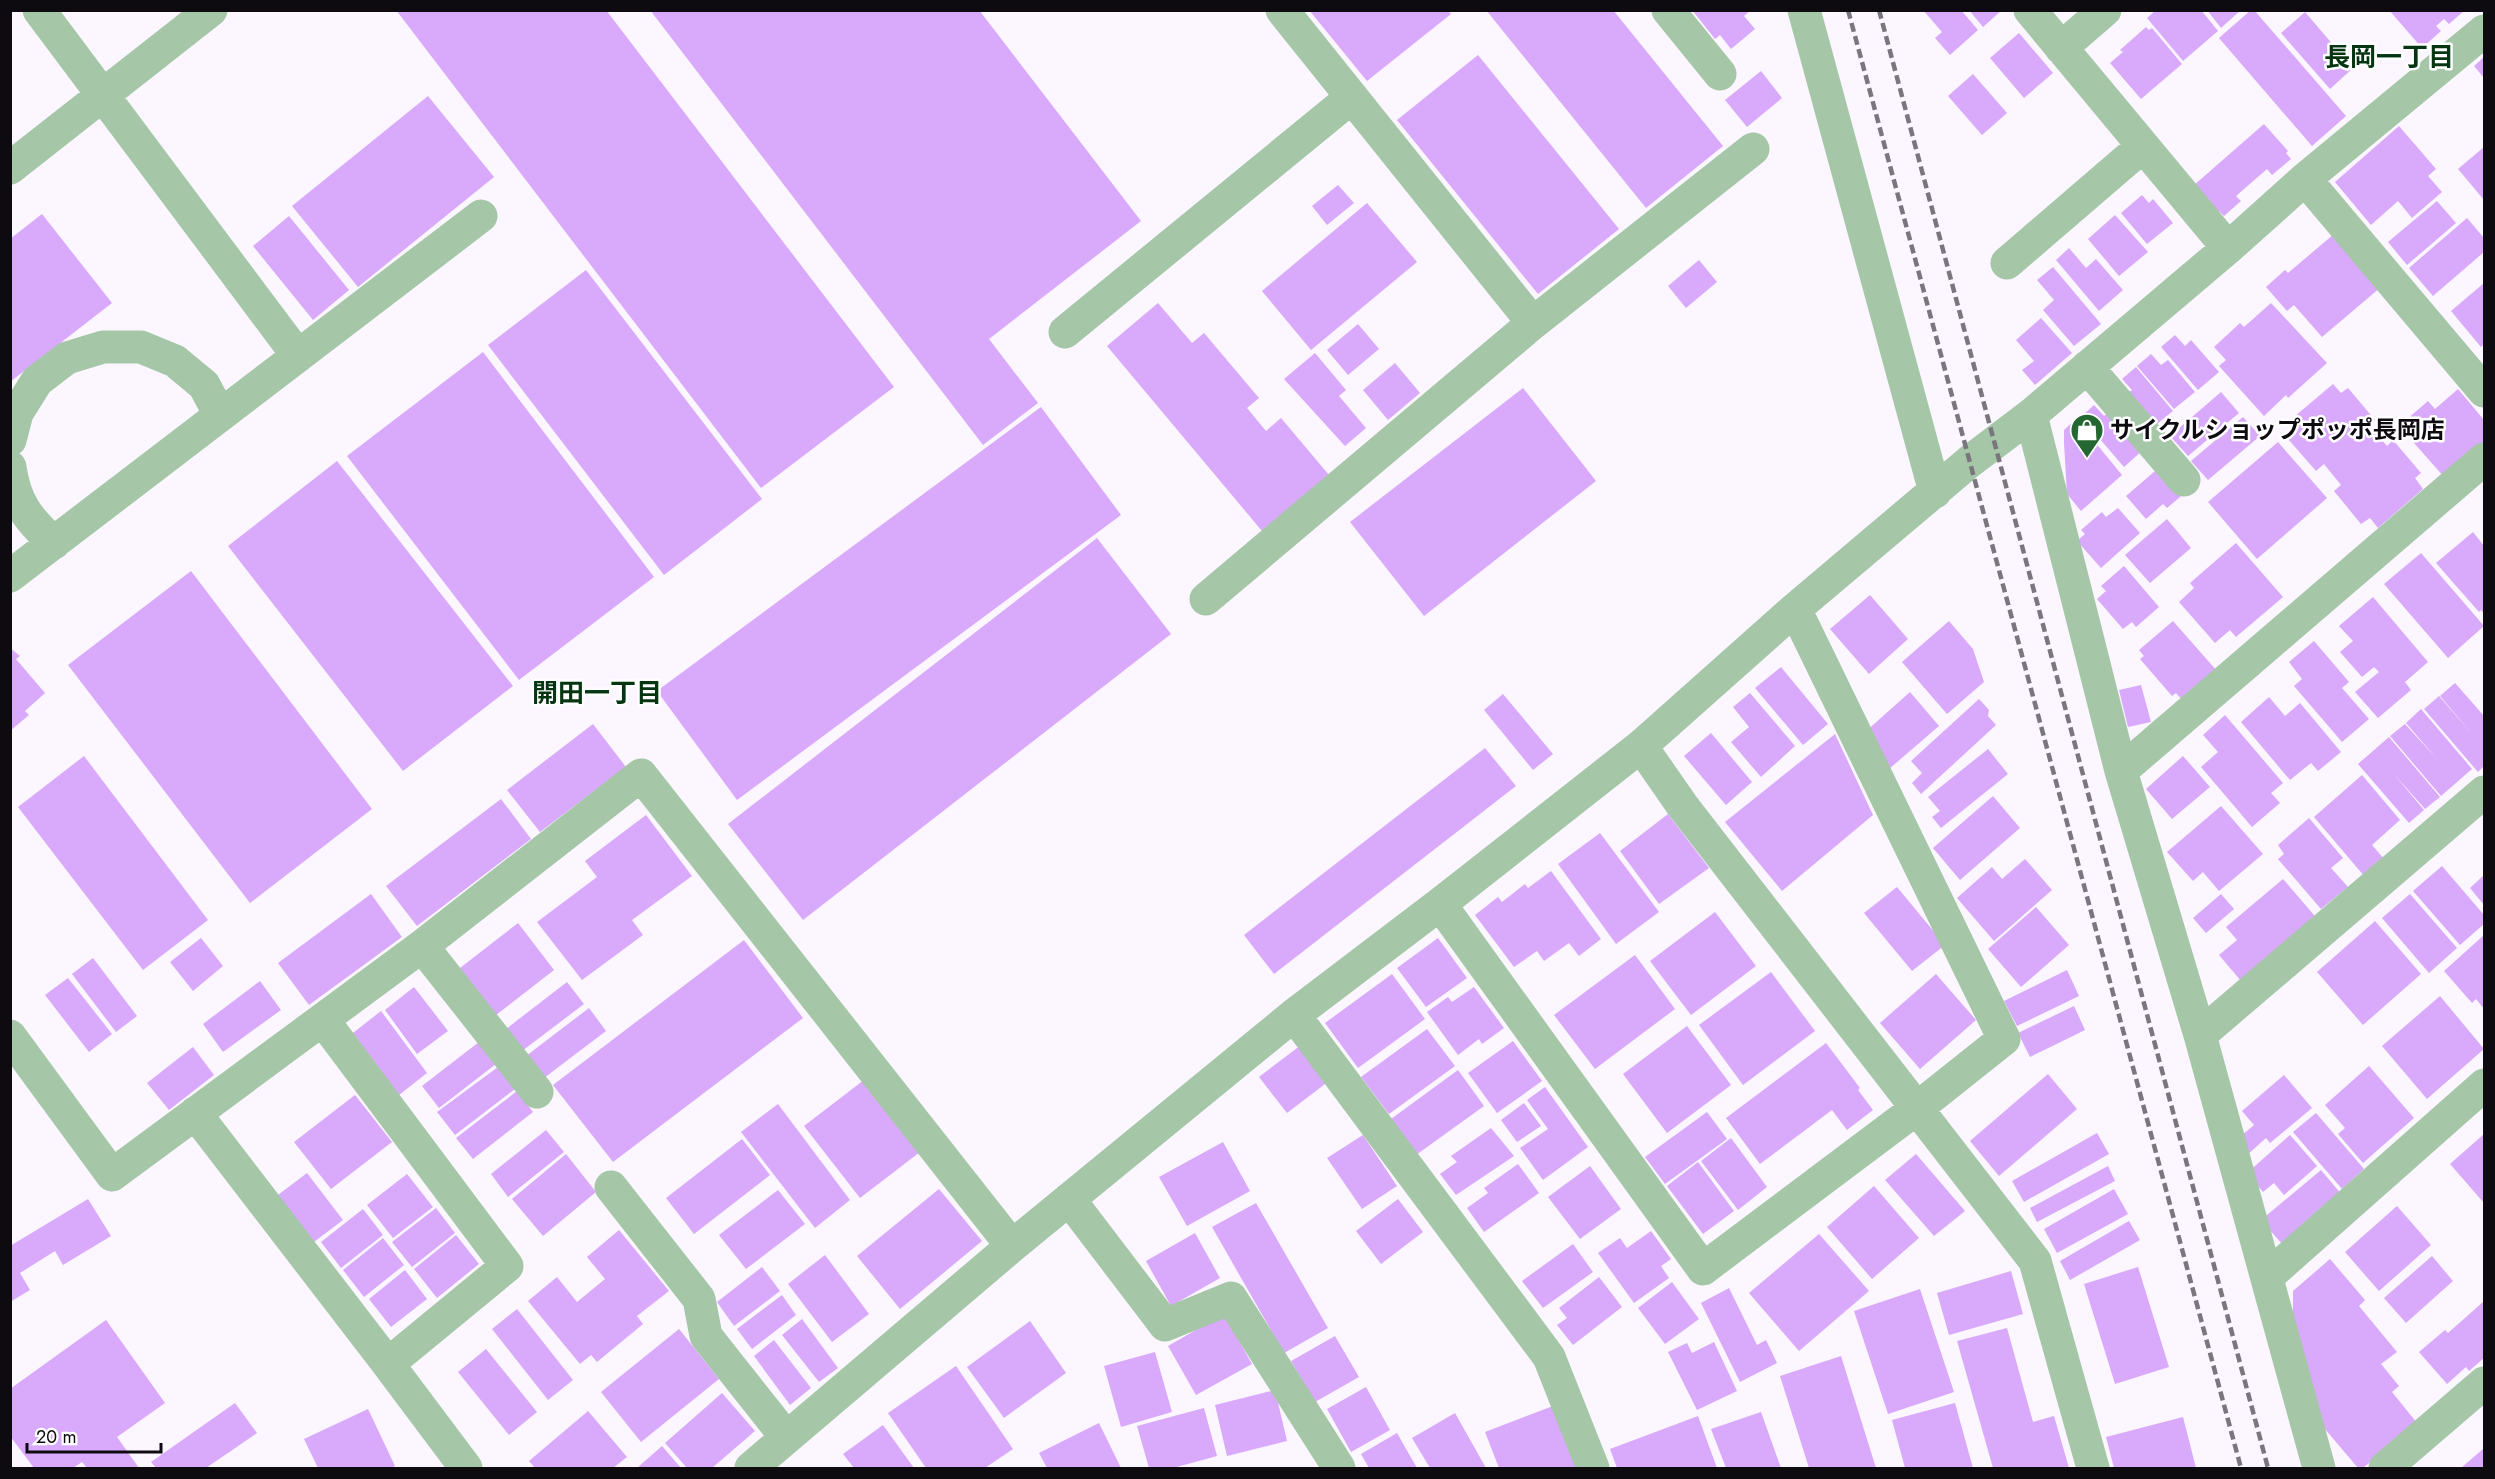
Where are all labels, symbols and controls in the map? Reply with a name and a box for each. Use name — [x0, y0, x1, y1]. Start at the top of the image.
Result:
district label: 長岡一丁目 — [2324, 38, 2454, 76]
shop icon: サイクルショップポッポ長岡店 — [2069, 412, 2105, 459]
place label: サイクルショップポッポ長岡店 — [2110, 412, 2445, 447]
district label: 開田一丁目 — [532, 674, 662, 712]
scale bar — [27, 1416, 160, 1454]
text: 20 m — [36, 1424, 76, 1450]

